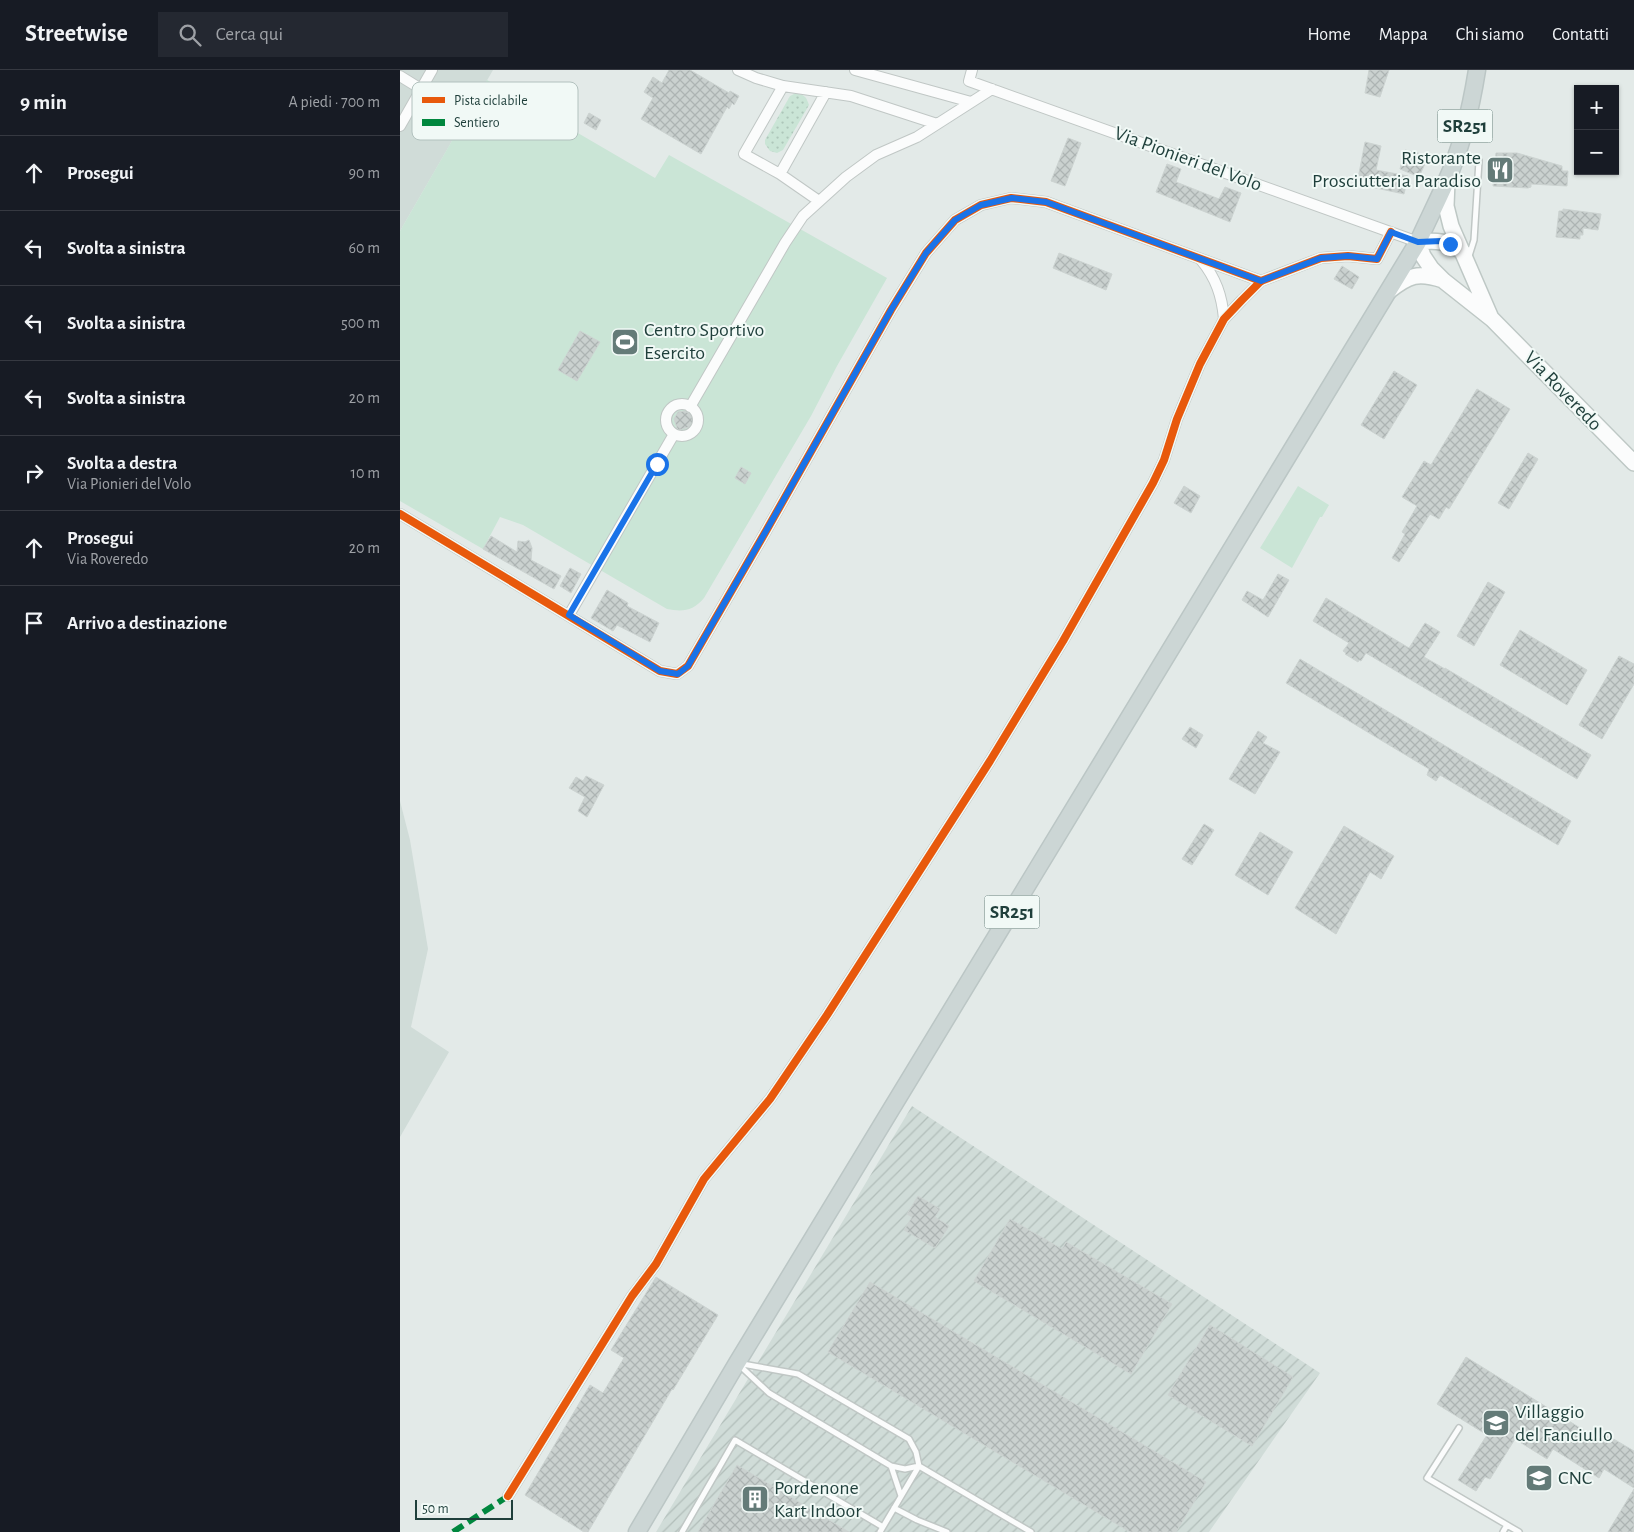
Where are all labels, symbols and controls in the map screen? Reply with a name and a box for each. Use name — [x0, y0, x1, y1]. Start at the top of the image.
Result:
search box — [158, 12, 508, 57]
icon: search — [176, 21, 204, 49]
text: Streetwise — [25, 22, 128, 46]
text: Cerca qui — [216, 25, 283, 44]
text: Home — [1307, 26, 1351, 44]
text: Mappa — [1379, 26, 1428, 44]
text: Chi siamo — [1456, 26, 1524, 44]
text: Contatti — [1552, 26, 1609, 44]
legend — [412, 82, 578, 140]
map controls — [1574, 85, 1619, 175]
button: + — [1574, 85, 1619, 130]
text: 9 min — [20, 92, 67, 113]
text: A piedi · 700 m — [289, 94, 380, 110]
text: Pista ciclabile — [454, 94, 528, 108]
road number: SR251 — [1438, 110, 1492, 142]
text: Sentiero — [454, 116, 500, 130]
street label: Via Pionieri del Volo — [1112, 123, 1264, 195]
button: − — [1574, 130, 1619, 175]
place label: Ristorante Prosciutteria Paradiso — [1312, 148, 1481, 191]
restaurant icon: Ristorante Prosciutteria Paradiso — [1485, 155, 1515, 185]
icon: ahead — [20, 159, 48, 187]
text: Prosegui — [67, 164, 134, 183]
text: 90 m — [349, 165, 380, 181]
route end — [1439, 233, 1462, 256]
icon: left — [20, 234, 48, 262]
text: Svolta a sinistra — [67, 239, 186, 258]
text: 60 m — [349, 240, 380, 256]
icon: left — [20, 309, 48, 337]
text: Svolta a sinistra — [67, 314, 186, 333]
text: 500 m — [341, 315, 380, 331]
place label: Centro Sportivo Esercito — [644, 320, 764, 363]
sports icon: Centro Sportivo Esercito — [610, 327, 640, 357]
street label: Via Roveredo — [1520, 347, 1606, 435]
icon: left — [20, 384, 48, 412]
text: Svolta a sinistra — [67, 389, 186, 408]
text: 20 m — [349, 390, 380, 406]
route start — [646, 453, 669, 476]
text: Svolta a destra — [67, 454, 177, 473]
icon: right — [20, 459, 48, 487]
text: 10 m — [351, 465, 380, 481]
text: Via Pionieri del Volo — [67, 476, 191, 492]
text: Prosegui — [67, 529, 134, 548]
icon: ahead — [20, 534, 48, 562]
text: 20 m — [349, 540, 380, 556]
text: Via Roveredo — [67, 551, 148, 567]
icon: arrive — [20, 609, 48, 637]
text: Arrivo a destinazione — [67, 614, 227, 633]
road number: SR251 — [984, 896, 1040, 929]
place label: Villaggio del Fanciullo — [1515, 1402, 1613, 1445]
school or university icon: Villaggio del Fanciullo — [1481, 1408, 1511, 1438]
school or university icon: CNC — [1524, 1463, 1554, 1493]
place label: CNC — [1558, 1468, 1592, 1488]
place label: Pordenone Kart Indoor — [774, 1478, 862, 1521]
building icon: Pordenone Kart Indoor — [740, 1484, 770, 1514]
scale bar — [415, 1497, 512, 1520]
text: 50 m — [422, 1502, 449, 1516]

